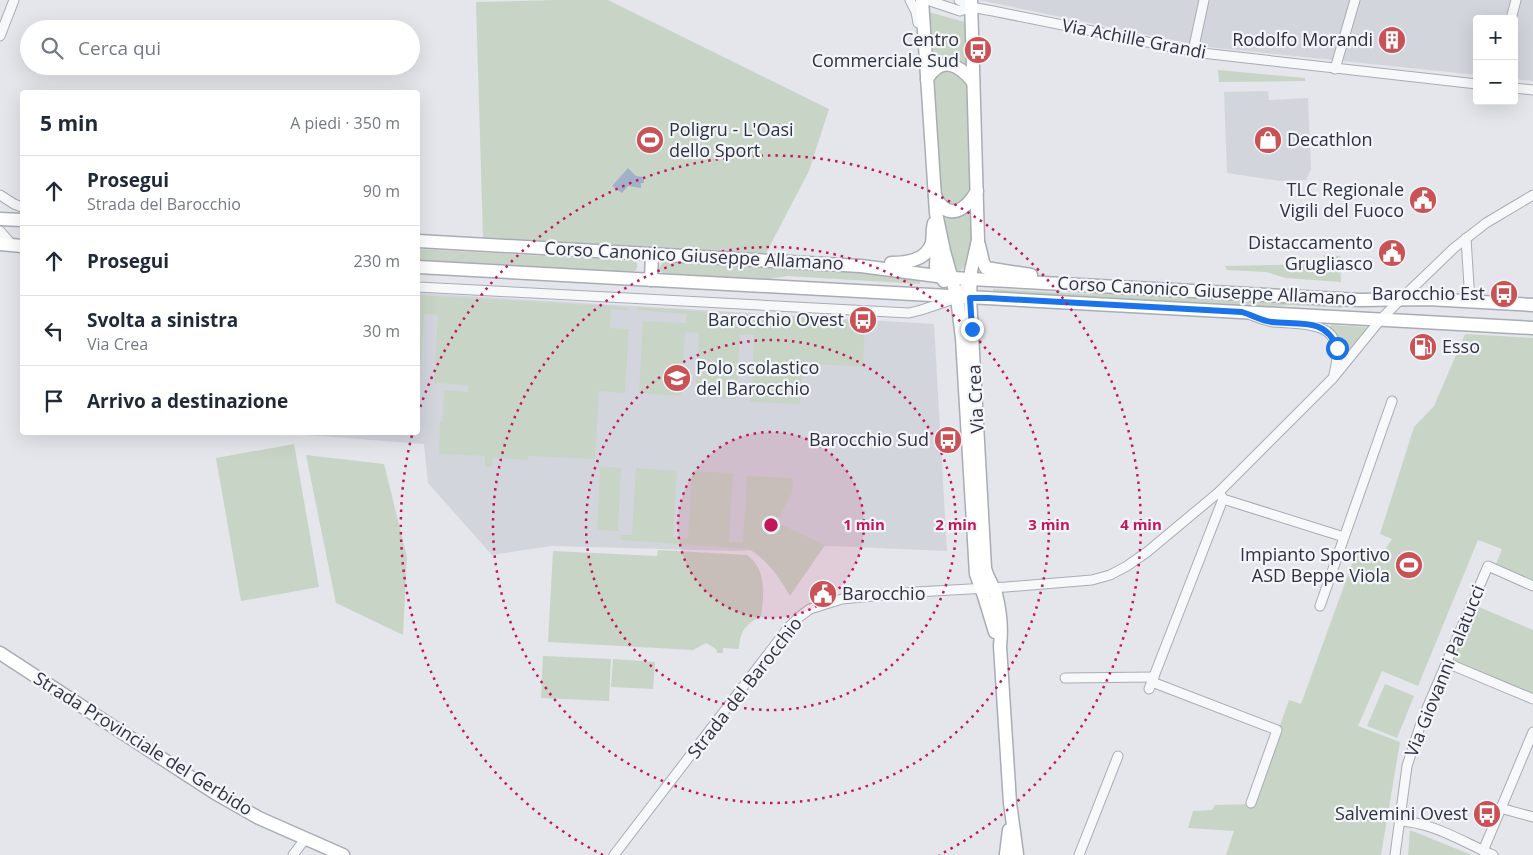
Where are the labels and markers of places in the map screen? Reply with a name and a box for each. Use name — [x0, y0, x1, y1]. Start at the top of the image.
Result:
building icon: Rodolfo Morandi — [1377, 25, 1407, 55]
place label: Centro Commerciale Sud — [812, 27, 959, 72]
place label: Rodolfo Morandi — [1232, 27, 1373, 51]
bus stop icon: Centro Commerciale Sud — [963, 35, 993, 65]
place label: Poligru - L'Oasi dello Sport — [669, 117, 794, 162]
sports icon: Poligru - L'Oasi dello Sport — [635, 125, 665, 155]
shop icon: Decathlon — [1253, 125, 1283, 155]
place label: Decathlon — [1287, 127, 1373, 151]
place label: TLC Regionale Vigili del Fuoco — [1280, 177, 1404, 222]
public building icon: TLC Regionale Vigili del Fuoco — [1408, 185, 1438, 215]
place label: Distaccamento Grugliasco — [1248, 230, 1373, 275]
public building icon: Distaccamento Grugliasco — [1377, 238, 1407, 268]
bus stop icon: Barocchio Est — [1489, 279, 1519, 309]
place label: Barocchio Est — [1372, 281, 1485, 305]
bus stop icon: Barocchio Ovest — [848, 305, 878, 335]
place label: Barocchio Ovest — [708, 307, 844, 331]
fuel station icon: Esso — [1408, 332, 1438, 362]
place label: Esso — [1442, 334, 1480, 358]
place label: Polo scolastico del Barocchio — [696, 355, 819, 400]
school or university icon: Polo scolastico del Barocchio — [662, 363, 692, 393]
bus stop icon: Barocchio Sud — [933, 425, 963, 455]
place label: Barocchio Sud — [809, 427, 929, 451]
centre of rings — [762, 516, 780, 534]
place label: Impianto Sportivo ASD Beppe Viola — [1240, 542, 1390, 587]
sports icon: Impianto Sportivo ASD Beppe Viola — [1394, 550, 1424, 580]
public building icon: Barocchio — [808, 579, 838, 609]
place label: Barocchio — [842, 581, 925, 605]
bus stop icon: Salvemini Ovest — [1472, 799, 1502, 829]
place label: Salvemini Ovest — [1335, 801, 1468, 825]

